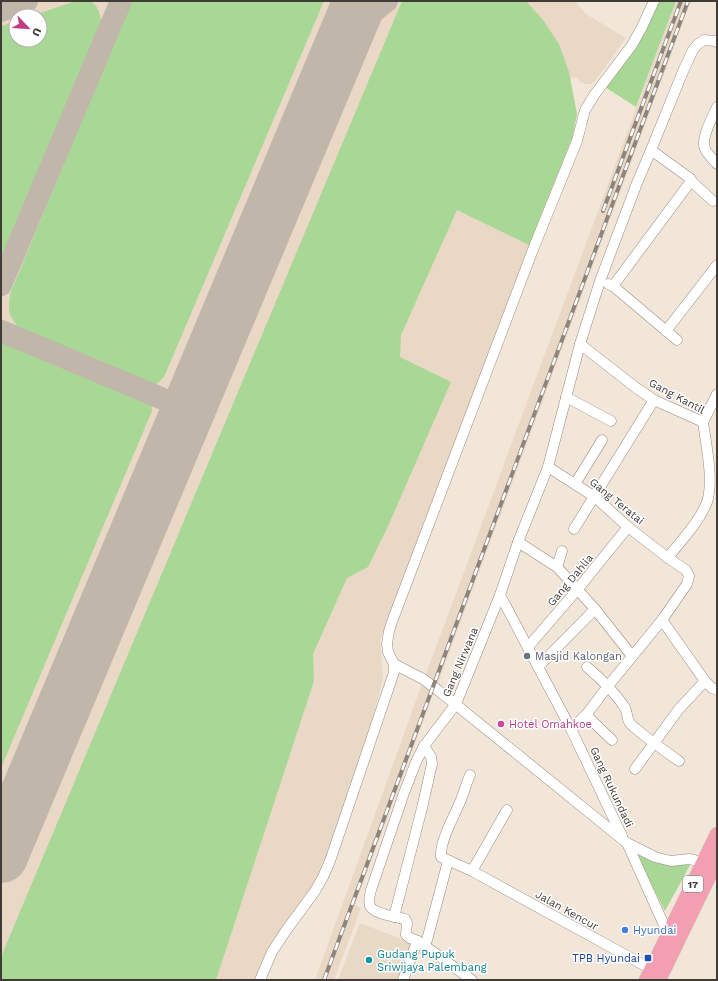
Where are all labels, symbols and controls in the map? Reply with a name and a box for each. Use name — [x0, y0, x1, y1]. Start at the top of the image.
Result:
north arrow — [8, 8, 48, 48]
text: U — [29, 26, 44, 38]
street label: Gang Kantil — [647, 376, 708, 417]
street label: Gang Teratai — [587, 476, 647, 527]
street label: Gang Dahlia — [545, 552, 596, 609]
street label: Gang Nirwana — [440, 625, 481, 699]
place label: Masjid Kalongan — [535, 650, 622, 663]
marker: Masjid Kalongan — [522, 651, 532, 661]
place label: Hotel Omahkoe — [509, 718, 592, 731]
marker: Hotel Omahkoe — [496, 719, 506, 729]
street label: Gang Rukundadi — [587, 745, 636, 830]
road number: 17 — [683, 876, 703, 892]
street label: Jalan Kencur — [533, 888, 601, 933]
place label: Hyundai — [633, 924, 676, 937]
marker: Hyundai — [620, 925, 630, 935]
place label: Gudang Pupuk Sriwijaya Palembang — [377, 948, 487, 974]
place label: TPB Hyundai — [572, 952, 640, 965]
marker: TPB Hyundai — [643, 953, 653, 963]
marker: Gudang Pupuk Sriwijaya Palembang — [364, 955, 374, 965]

